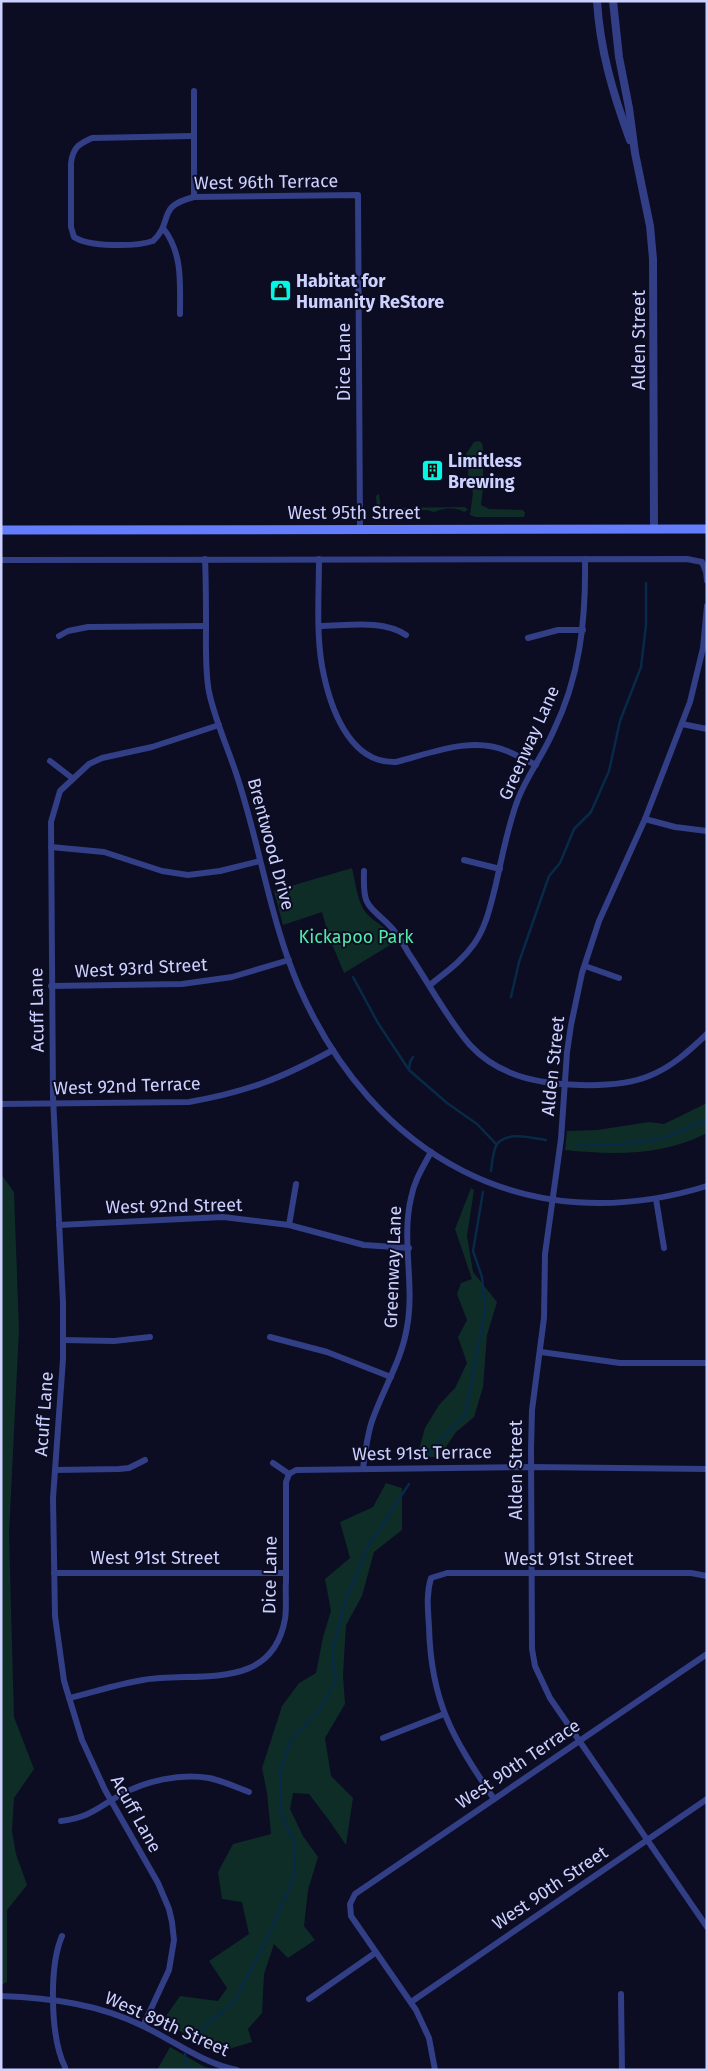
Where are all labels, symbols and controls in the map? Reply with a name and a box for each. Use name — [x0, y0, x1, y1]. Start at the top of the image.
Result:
street label: West 96th Terrace — [194, 170, 338, 194]
place label: Habitat for Humanity ReStore — [296, 270, 444, 313]
shop icon: Habitat for Humanity ReStore — [268, 279, 292, 303]
street label: Alden Street — [628, 289, 650, 390]
street label: Dice Lane — [333, 323, 355, 401]
place label: Limitless Brewing — [448, 450, 522, 493]
building icon: Limitless Brewing — [420, 459, 444, 483]
street label: West 95th Street — [287, 502, 421, 524]
street label: Greenway Lane — [494, 682, 564, 804]
street label: Brentwood Drive — [243, 776, 299, 912]
park label: Kickapoo Park — [299, 926, 414, 948]
street label: West 93rd Street — [74, 954, 208, 982]
street label: Acuff Lane — [25, 967, 49, 1053]
street label: Alden Street — [537, 1015, 569, 1117]
street label: West 92nd Terrace — [53, 1072, 201, 1100]
street label: West 92nd Street — [105, 1194, 243, 1218]
street label: Greenway Lane — [380, 1205, 406, 1329]
street label: Acuff Lane — [30, 1371, 58, 1457]
street label: Alden Street — [505, 1419, 527, 1520]
street label: West 91st Terrace — [352, 1441, 492, 1465]
street label: Dice Lane — [258, 1536, 282, 1614]
street label: West 91st Street — [90, 1547, 220, 1569]
street label: West 91st Street — [504, 1548, 634, 1570]
street label: West 90th Terrace — [452, 1714, 584, 1814]
street label: Acuff Lane — [106, 1772, 166, 1856]
street label: West 90th Street — [488, 1841, 612, 1935]
street label: West 89th Street — [101, 1987, 233, 2061]

